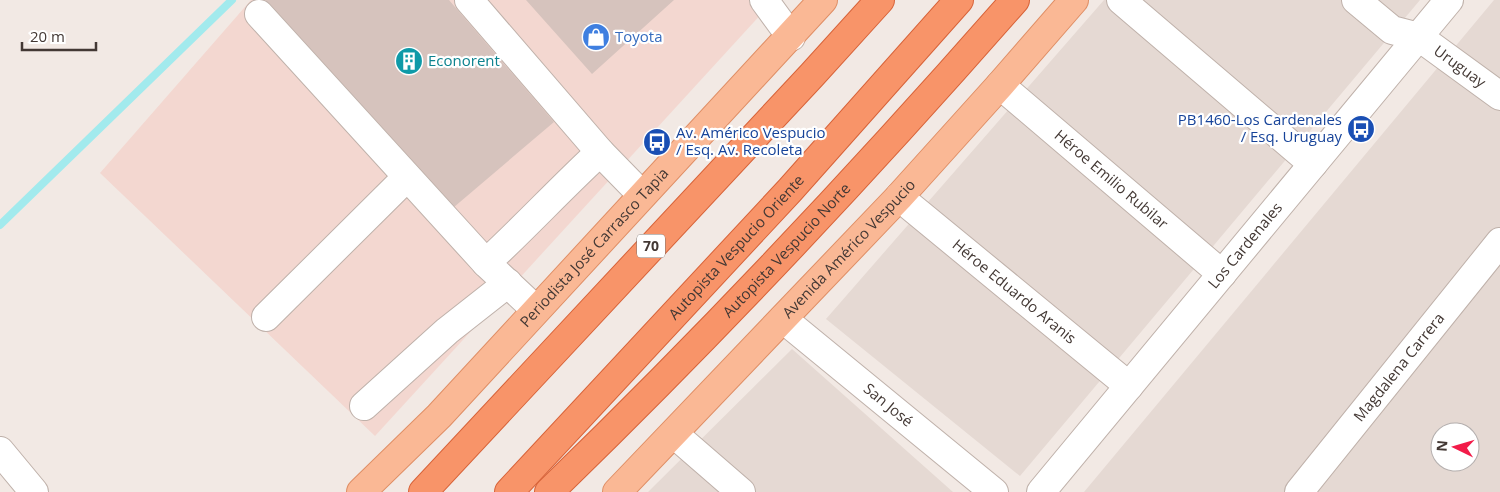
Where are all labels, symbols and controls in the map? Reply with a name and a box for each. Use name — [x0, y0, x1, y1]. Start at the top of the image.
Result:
scale bar — [22, 20, 96, 52]
shop icon: Toyota — [581, 22, 611, 52]
text: 20 m — [30, 26, 65, 46]
place label: Toyota — [615, 26, 663, 46]
street label: Uruguay — [1430, 40, 1491, 92]
building icon: Econorent — [394, 46, 424, 76]
place label: Econorent — [428, 50, 500, 70]
place label: PB1460-Los Cardenales / Esq. Uruguay — [1178, 109, 1342, 146]
bus stop icon: PB1460-Los Cardenales / Esq. Uruguay — [1346, 114, 1376, 144]
place label: Av. Américo Vespucio / Esq. Av. Recoleta — [676, 122, 826, 159]
street label: Héroe Emilio Rubilar — [1051, 125, 1173, 233]
bus stop icon: Av. Américo Vespucio / Esq. Av. Recoleta — [642, 127, 672, 157]
street label: Periodista José Carrasco Tapia — [515, 163, 672, 331]
street label: Autopista Vespucio Oriente — [663, 170, 808, 323]
street label: Avenida Américo Vespucio — [777, 175, 919, 322]
street label: Autopista Vespucio Norte — [718, 178, 854, 321]
street label: Los Cardenales — [1203, 198, 1286, 292]
street label: Héroe Eduardo Aranis — [949, 234, 1081, 348]
road number: 70 — [637, 235, 665, 258]
street label: Magdalena Carrera — [1349, 308, 1448, 425]
street label: San José — [860, 378, 918, 431]
north arrow — [1430, 422, 1480, 472]
text: N — [1432, 439, 1452, 452]

